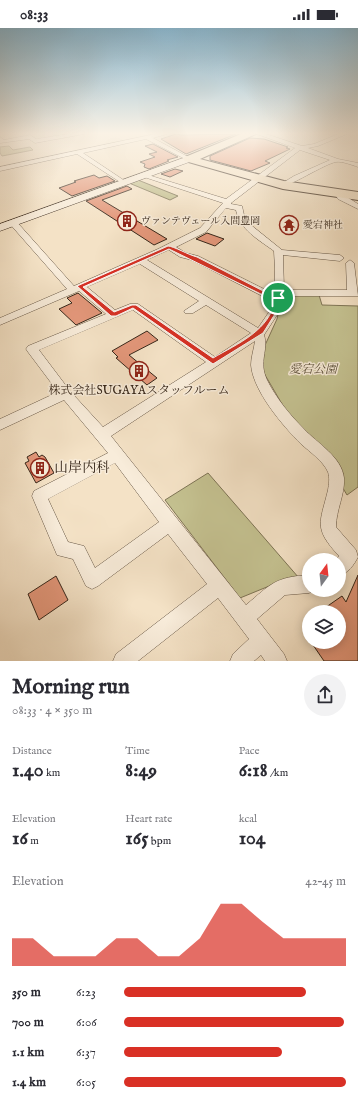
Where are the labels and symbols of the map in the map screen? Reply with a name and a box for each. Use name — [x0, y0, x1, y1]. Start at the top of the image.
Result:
building icon: ヴァンテヴェール入間豊岡 — [116, 210, 138, 232]
temple icon: 愛宕神社 — [278, 214, 300, 236]
place label: ヴァンテヴェール入間豊岡 — [141, 215, 260, 228]
place label: 愛宕神社 — [303, 219, 343, 232]
pin — [261, 281, 295, 315]
building icon: 株式会社SUGAYAスタッフルーム — [128, 360, 150, 382]
park label: 愛宕公園 — [289, 362, 339, 377]
place label: 株式会社SUGAYAスタッフルーム — [48, 383, 230, 398]
building icon: 山岸内科 — [29, 457, 51, 479]
place label: 山岸内科 — [54, 459, 110, 477]
north arrow — [302, 553, 346, 597]

